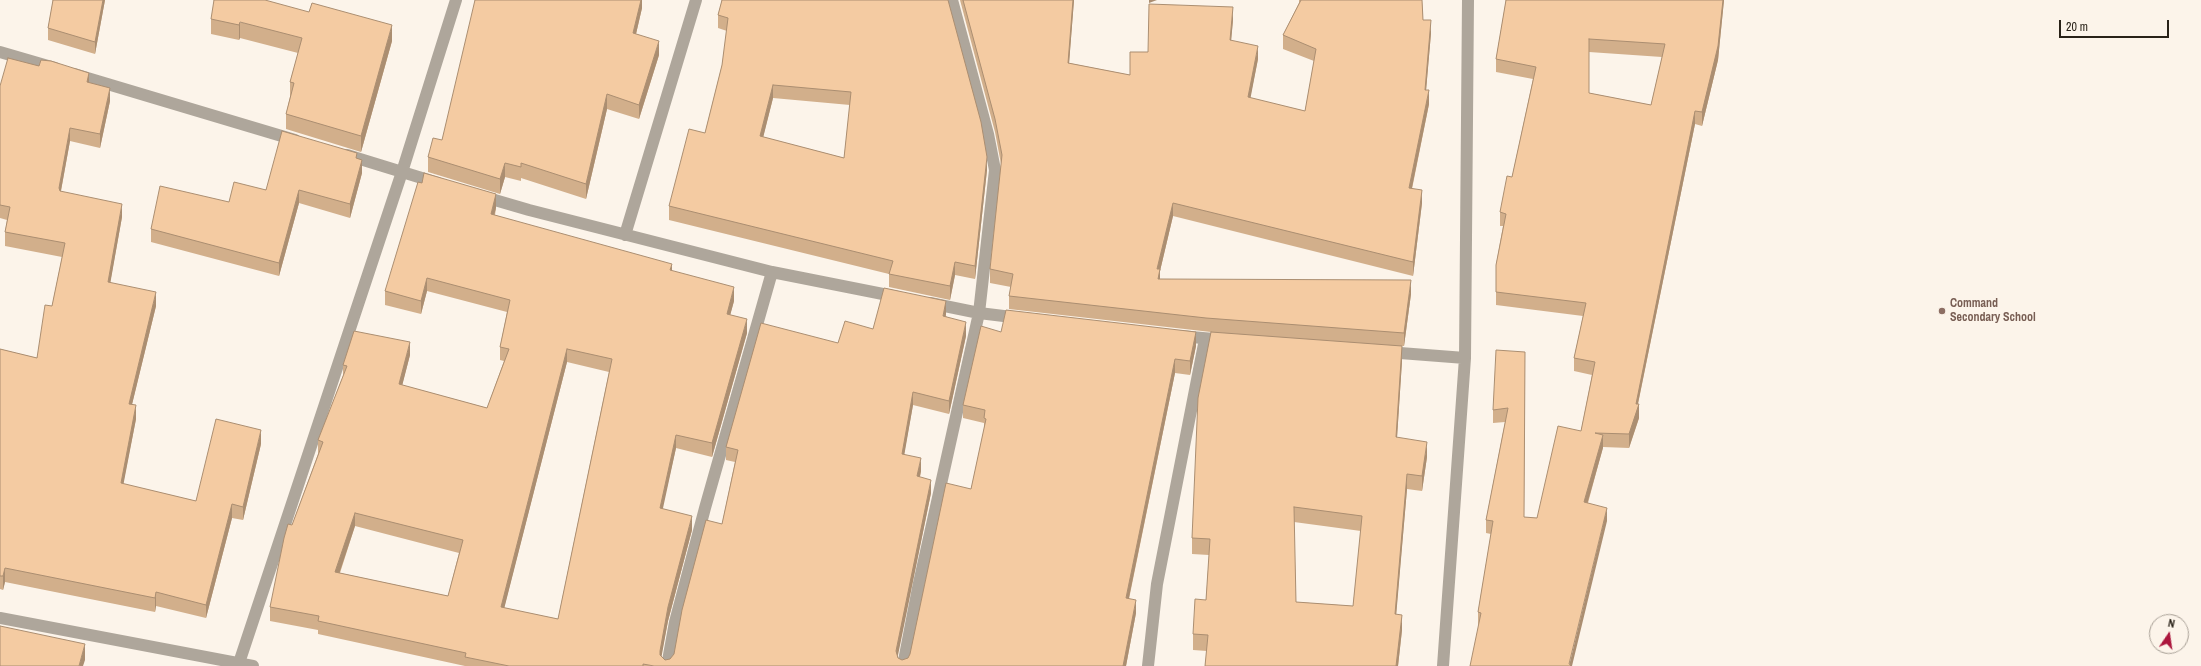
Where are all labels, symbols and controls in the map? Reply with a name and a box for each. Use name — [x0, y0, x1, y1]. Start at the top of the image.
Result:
scale bar — [2061, 12, 2171, 38]
text: 20 m — [2066, 19, 2088, 35]
place label: Command Secondary School — [1950, 297, 2036, 325]
marker: Command Secondary School — [1937, 306, 1947, 316]
north arrow — [2149, 614, 2189, 654]
text: N — [2167, 616, 2176, 631]

